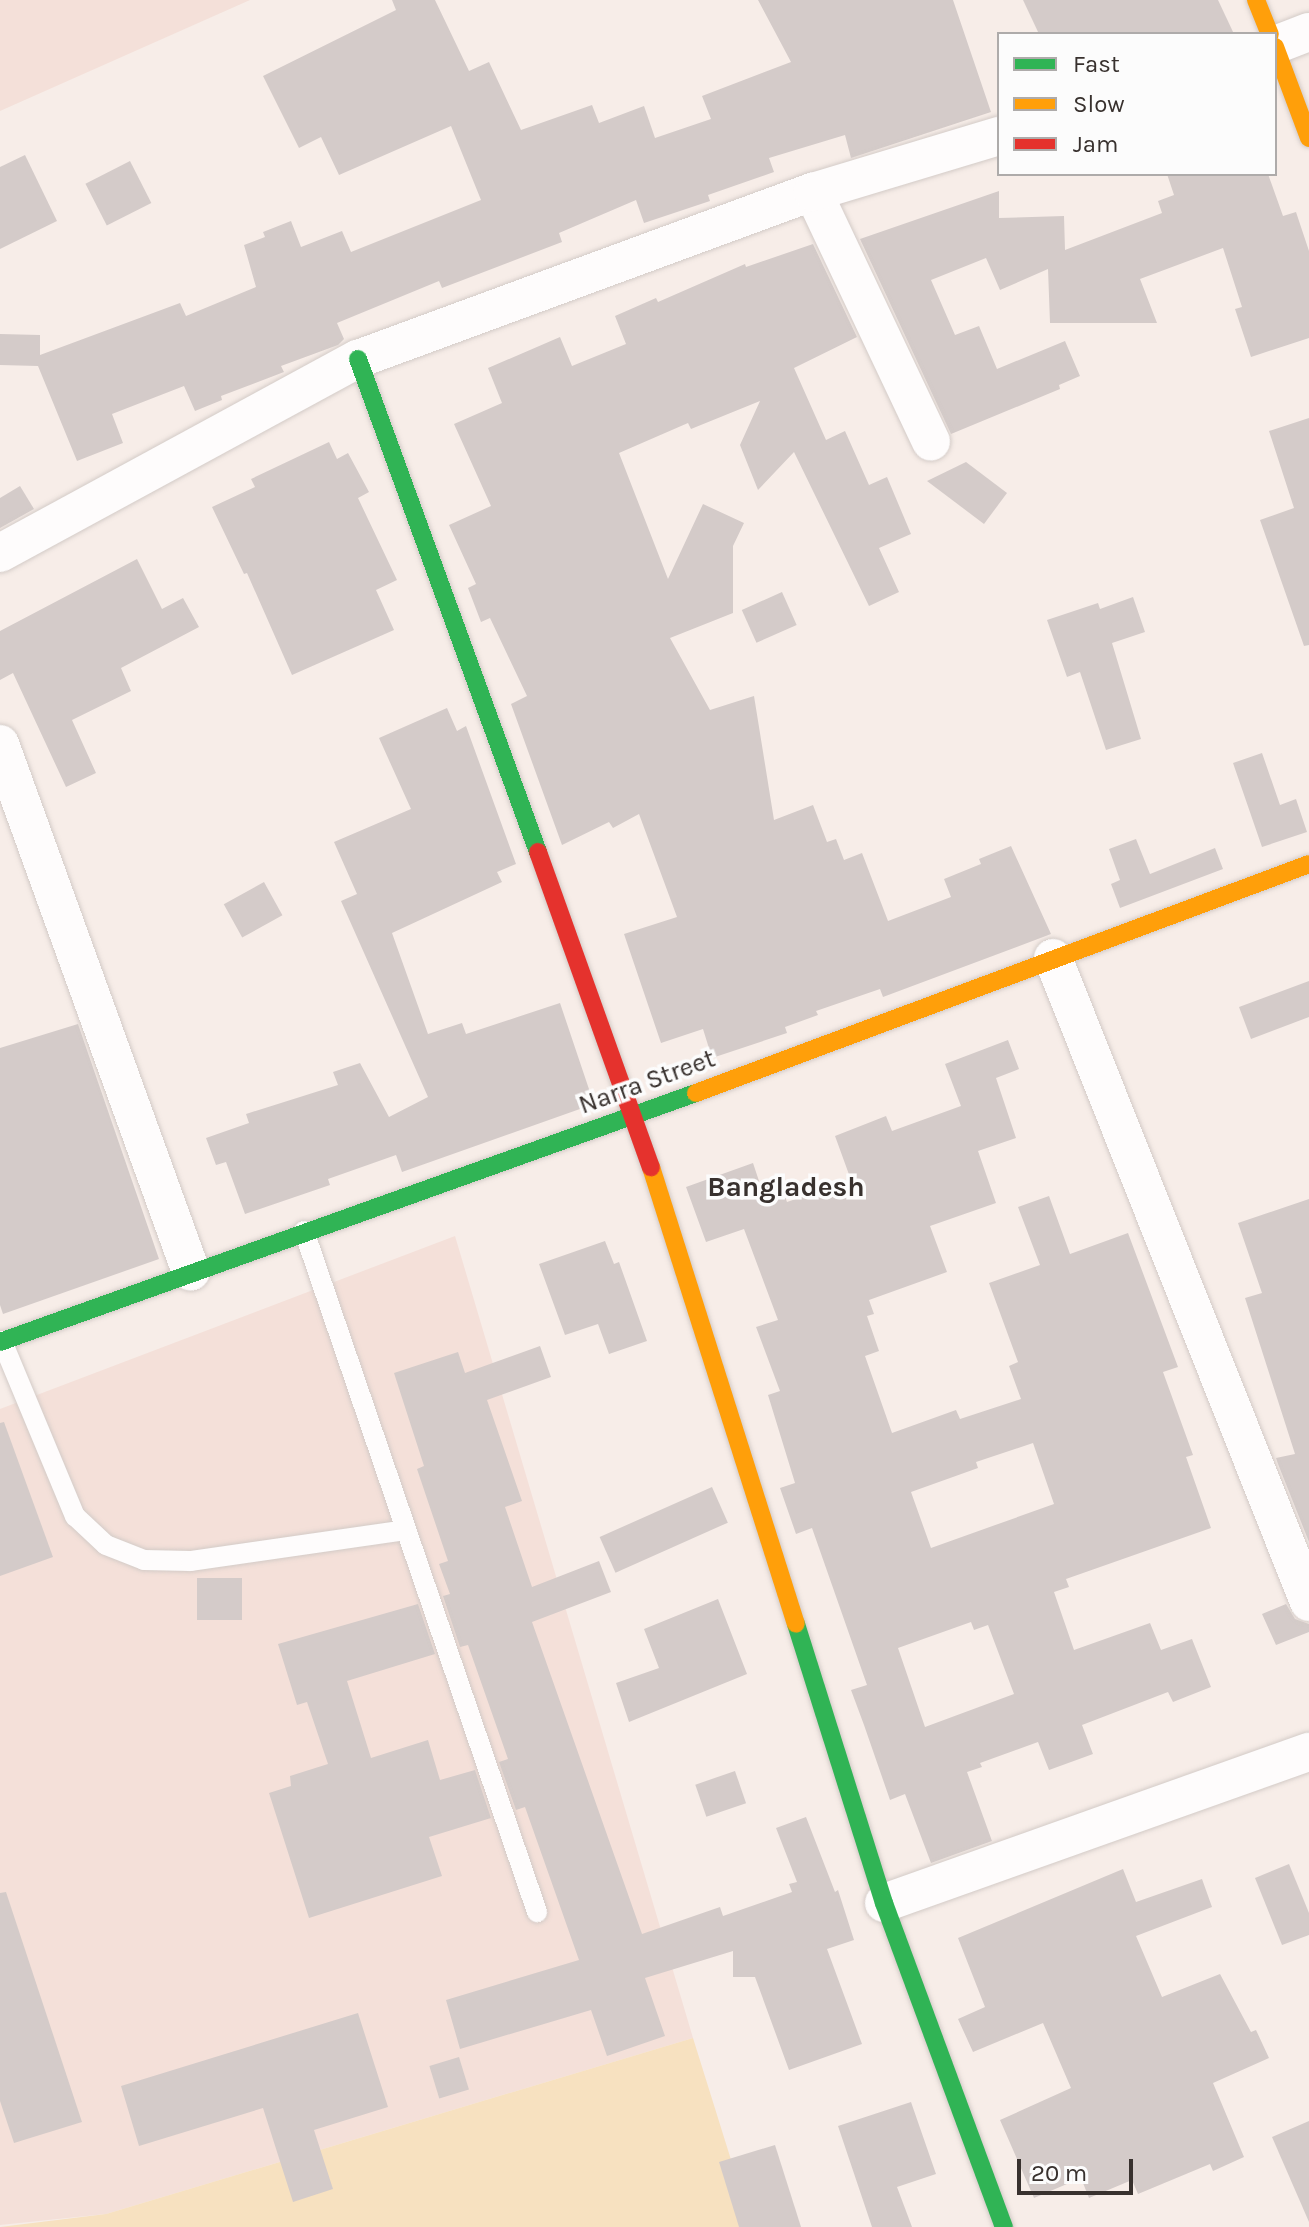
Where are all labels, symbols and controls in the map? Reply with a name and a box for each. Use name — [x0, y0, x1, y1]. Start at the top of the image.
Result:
legend — [997, 32, 1277, 176]
text: Fast — [1073, 50, 1120, 78]
text: Slow — [1073, 90, 1125, 118]
text: Jam — [1073, 130, 1118, 158]
street label: Narra Street — [575, 1043, 719, 1121]
district label: Bangladesh — [707, 1170, 865, 1204]
scale bar — [1021, 2143, 1137, 2193]
text: 20 m — [1031, 2159, 1087, 2187]

